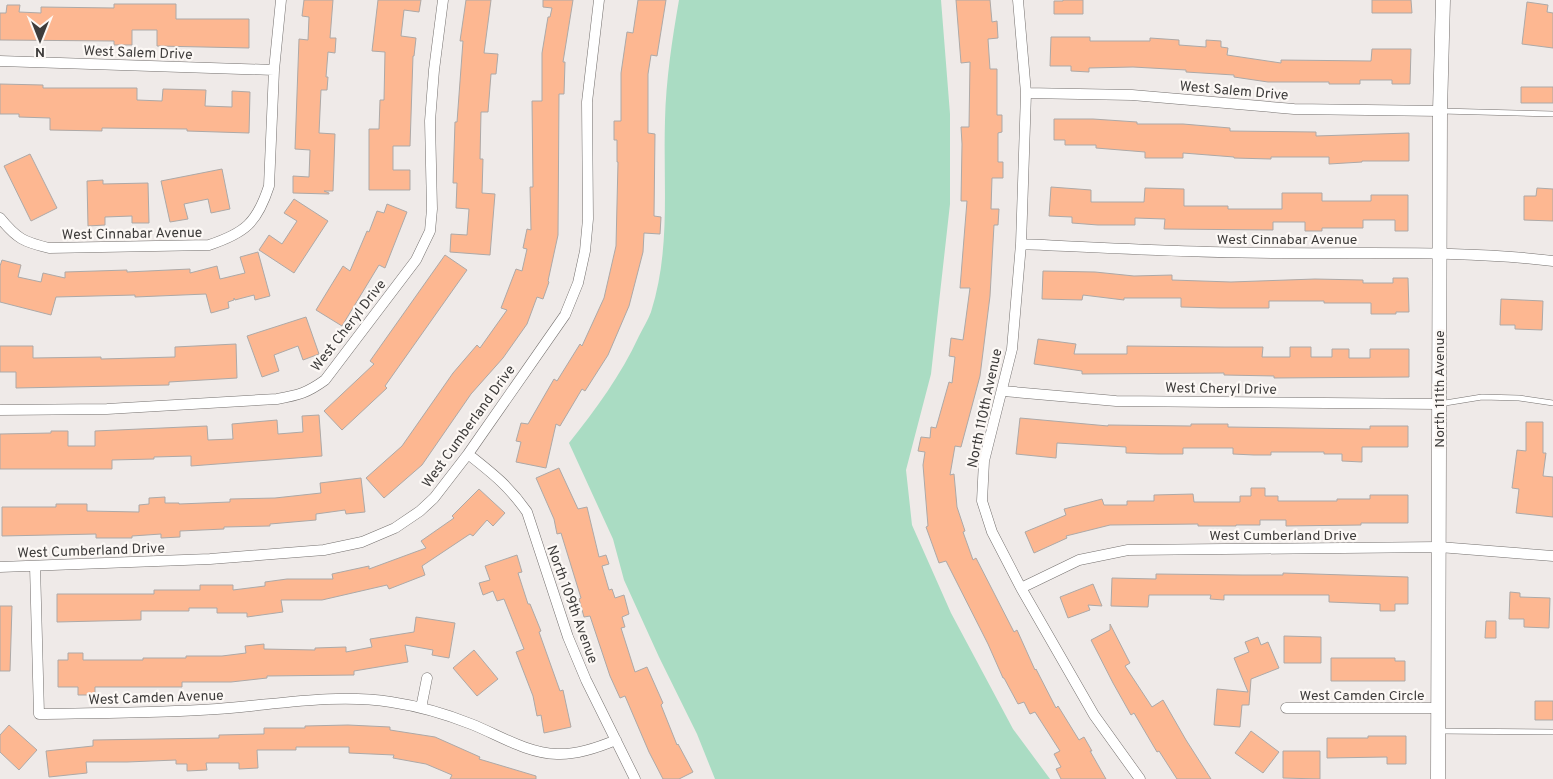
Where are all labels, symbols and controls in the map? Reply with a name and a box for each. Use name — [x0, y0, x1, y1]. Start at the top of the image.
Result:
north arrow — [15, 15, 65, 65]
text: N — [35, 43, 45, 60]
street label: West Salem Drive — [83, 43, 193, 64]
street label: West Salem Drive — [1179, 78, 1289, 105]
street label: West Cinnabar Avenue — [62, 225, 202, 244]
street label: West Cinnabar Avenue — [1217, 232, 1357, 249]
street label: West Cheryl Drive — [308, 277, 390, 375]
street label: North 111th Avenue — [1432, 330, 1449, 448]
street label: North 110th Avenue — [965, 347, 1006, 469]
street label: West Cumberland Drive — [419, 362, 519, 492]
street label: West Cheryl Drive — [1165, 380, 1277, 399]
street label: West Cumberland Drive — [1209, 528, 1357, 545]
street label: West Cumberland Drive — [17, 540, 165, 563]
street label: North 109th Avenue — [542, 543, 601, 666]
street label: West Camden Avenue — [88, 688, 224, 709]
street label: West Camden Circle — [1299, 688, 1425, 705]

